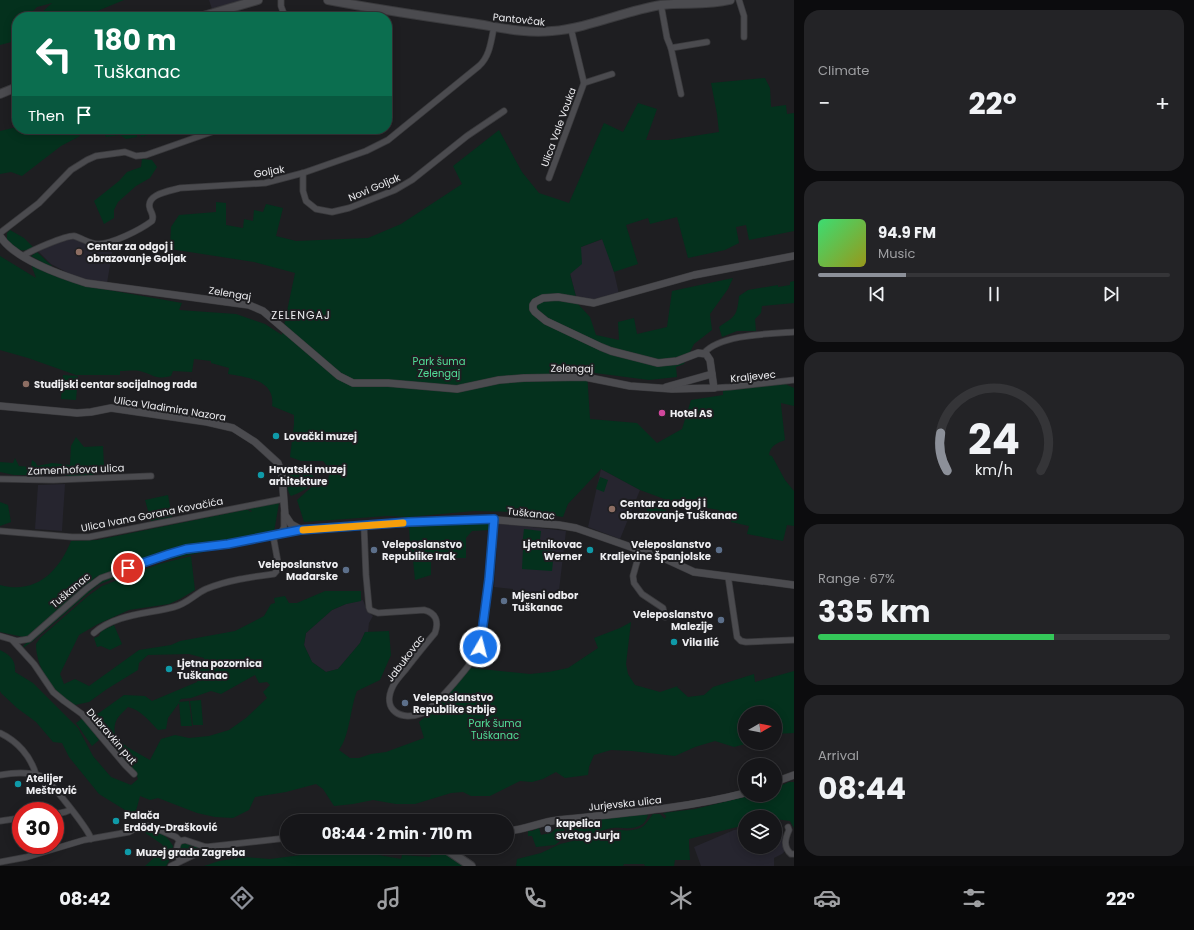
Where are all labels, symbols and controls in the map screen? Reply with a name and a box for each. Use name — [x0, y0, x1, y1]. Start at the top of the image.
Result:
street label: Pantovčak — [492, 9, 547, 30]
text: 180 m — [94, 21, 177, 60]
icon: left — [28, 28, 80, 80]
text: Tuškanac — [94, 59, 181, 84]
text: Climate — [818, 61, 869, 80]
text: 22° — [968, 82, 1017, 125]
street label: Ulica Vale Vouka — [537, 85, 580, 169]
text: − — [818, 88, 830, 119]
text: + — [1155, 88, 1170, 119]
icon: arrive — [73, 104, 95, 126]
text: Then — [28, 105, 65, 126]
street label: Goljak — [253, 161, 287, 182]
street label: Novi Goljak — [346, 169, 403, 205]
text: 94.9 FM — [878, 222, 936, 243]
place label: Centar za odgoj i obrazovanje Goljak — [87, 239, 187, 266]
text: Music — [878, 244, 915, 263]
marker: Centar za odgoj i obrazovanje Goljak — [74, 247, 84, 257]
street label: Zelengaj — [208, 283, 252, 304]
icon: previous — [866, 283, 888, 305]
icon: pause — [983, 283, 1005, 305]
icon: next — [1100, 283, 1122, 305]
district label: ZELENGAJ — [271, 307, 331, 323]
park label: Park šuma Zelengaj — [413, 354, 465, 381]
street label: Zelengaj — [551, 361, 593, 376]
street label: Kraljevec — [730, 367, 776, 386]
place label: Studijski centar socijalnog rada — [34, 377, 197, 392]
marker: Studijski centar socijalnog rada — [21, 379, 31, 389]
street label: Ulica Vladimira Nazora — [113, 392, 227, 425]
place label: Hotel AS — [670, 406, 713, 421]
marker: Hotel AS — [657, 408, 667, 418]
text: 24 — [968, 410, 1020, 469]
place label: Lovački muzej — [284, 429, 357, 444]
marker: Lovački muzej — [271, 431, 281, 441]
street label: Zamenhofova ulica — [27, 460, 125, 479]
text: km/h — [975, 460, 1013, 480]
place label: Hrvatski muzej arhitekture — [269, 462, 346, 489]
marker: Hrvatski muzej arhitekture — [256, 470, 266, 480]
street label: Ulica Ivana Gorana Kovačića — [80, 493, 224, 536]
place label: Centar za odgoj i obrazovanje Tuškanac — [620, 496, 737, 523]
street label: Tuškanac — [506, 504, 556, 523]
marker: Centar za odgoj i obrazovanje Tuškanac — [607, 504, 617, 514]
place label: Veleposlanstvo Republike Irak — [382, 537, 463, 564]
place label: Ljetnikovac Werner — [523, 537, 583, 564]
place label: Veleposlanstvo Kraljevine Španjolske — [600, 537, 712, 564]
marker: Veleposlanstvo Republike Irak — [369, 545, 379, 555]
marker: Ljetnikovac Werner — [585, 545, 595, 555]
marker: Veleposlanstvo Kraljevine Španjolske — [714, 545, 724, 555]
pin — [111, 551, 145, 585]
icon: arrive — [117, 557, 139, 579]
place label: Veleposlanstvo Mađarske — [258, 557, 339, 584]
marker: Veleposlanstvo Mađarske — [341, 565, 351, 575]
street label: Tuškanac — [47, 569, 94, 612]
text: Range · 67% — [818, 569, 895, 588]
place label: Mjesni odbor Tuškanac — [512, 588, 579, 615]
text: 335 km — [818, 590, 930, 633]
marker: Mjesni odbor Tuškanac — [499, 596, 509, 606]
place label: Veleposlanstvo Malezije — [633, 607, 714, 634]
marker: Veleposlanstvo Malezije — [716, 615, 726, 625]
position arrow — [459, 626, 501, 668]
street label: Jabukovac — [383, 632, 428, 685]
place label: Vila Ilić — [682, 635, 719, 650]
marker: Vila Ilić — [669, 637, 679, 647]
place label: Ljetna pozornica Tuškanac — [177, 656, 262, 683]
marker: Ljetna pozornica Tuškanac — [164, 664, 174, 674]
place label: Veleposlanstvo Republike Srbije — [413, 690, 496, 717]
marker: Veleposlanstvo Republike Srbije — [400, 698, 410, 708]
street label: Dubravkin put — [83, 705, 140, 768]
north arrow — [738, 706, 782, 750]
map controls — [738, 706, 782, 854]
park label: Park šuma Tuškanac — [469, 716, 521, 743]
text: Arrival — [818, 746, 859, 765]
button: sound — [738, 758, 782, 802]
text: 08:44 — [818, 767, 906, 810]
place label: Atelijer Meštrović — [26, 771, 77, 798]
marker: Atelijer Meštrović — [13, 779, 23, 789]
street label: Jurjevska ulica — [588, 792, 662, 815]
speed limit sign: 30 — [12, 802, 64, 854]
place label: Palača Erdödy-Drašković — [124, 808, 218, 835]
button: layers — [738, 810, 782, 854]
marker: Palača Erdödy-Drašković — [111, 816, 121, 826]
place label: kapelica svetog Jurja — [556, 816, 620, 843]
text: 08:44 · 2 min · 710 m — [322, 823, 472, 844]
marker: kapelica svetog Jurja — [543, 824, 553, 834]
place label: Muzej grada Zagreba — [136, 845, 245, 860]
marker: Muzej grada Zagreba — [123, 847, 133, 857]
icon: directions — [228, 884, 256, 912]
icon: music — [375, 884, 403, 912]
icon: phone — [521, 884, 549, 912]
icon: climate — [667, 884, 695, 912]
icon: car — [813, 884, 841, 912]
icon: filters — [960, 884, 988, 912]
text: 08:42 — [59, 886, 110, 911]
text: 22° — [1106, 886, 1135, 911]

